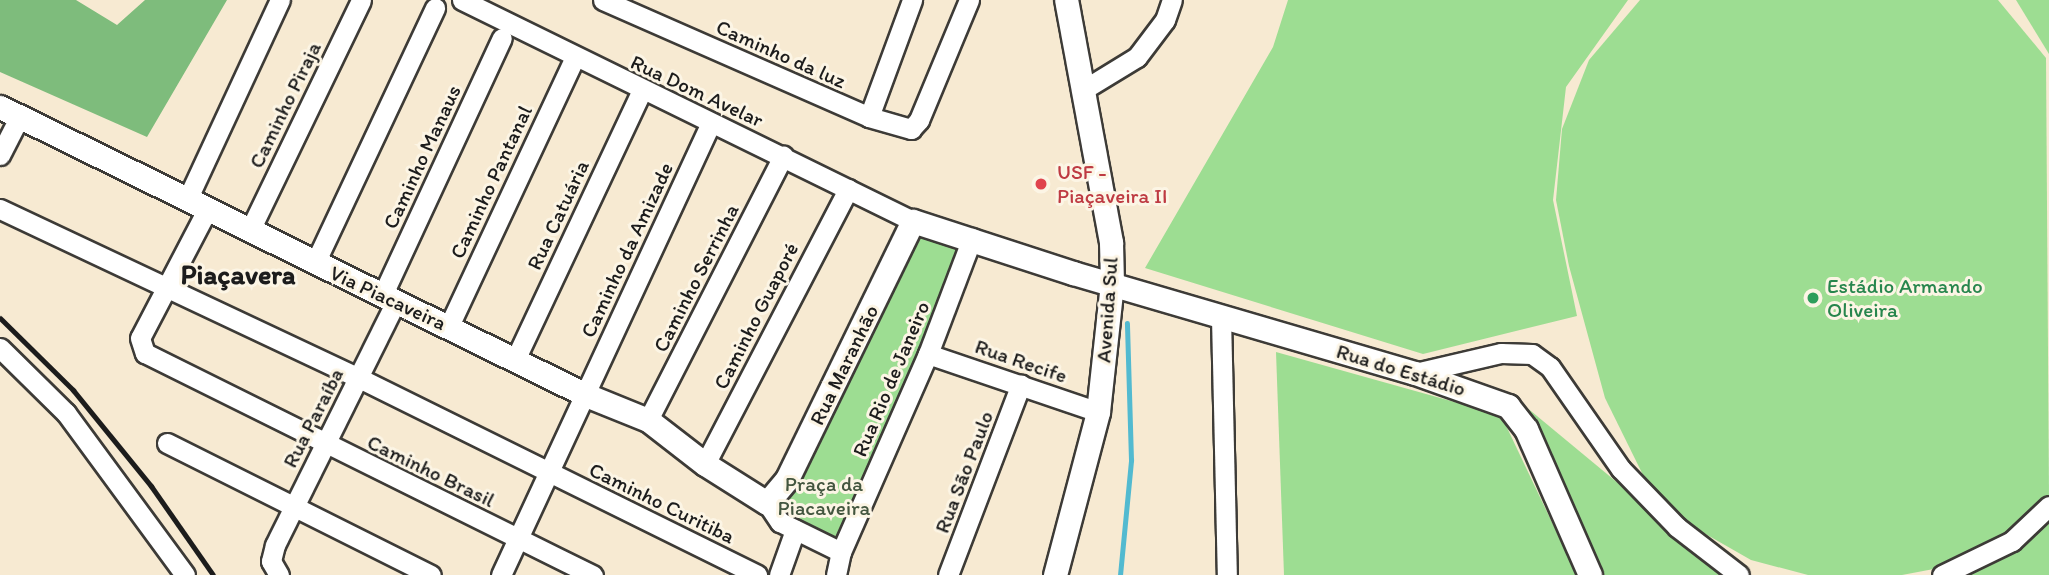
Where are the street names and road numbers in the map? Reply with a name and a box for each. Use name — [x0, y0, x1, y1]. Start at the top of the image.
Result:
street label: Caminho da luz — [712, 14, 850, 94]
street label: Caminho Piraja — [244, 38, 326, 172]
street label: Rua Dom Avelar — [626, 49, 768, 133]
street label: Caminho Manaus — [378, 81, 466, 233]
street label: Caminho Pantanal — [444, 101, 538, 263]
street label: Rua Catuária — [522, 156, 594, 274]
street label: Caminho da Amizade — [575, 158, 679, 342]
street label: Caminho Serrinha — [648, 200, 744, 356]
street label: Caminho Guaporé — [708, 238, 804, 394]
street label: Avenida Sul — [1091, 256, 1123, 364]
street label: Via Piacaveira — [326, 260, 450, 336]
street label: Rua Rio de Janeiro — [847, 298, 935, 460]
street label: Rua Maranhão — [804, 301, 884, 429]
street label: Rua Recife — [972, 334, 1070, 388]
street label: Rua do Estádio — [1333, 338, 1469, 402]
street label: Rua Paraíba — [277, 364, 349, 472]
street label: Rua São Paulo — [929, 408, 999, 536]
street label: Caminho Brasil — [363, 429, 499, 513]
street label: Caminho Curitiba — [585, 457, 739, 549]

